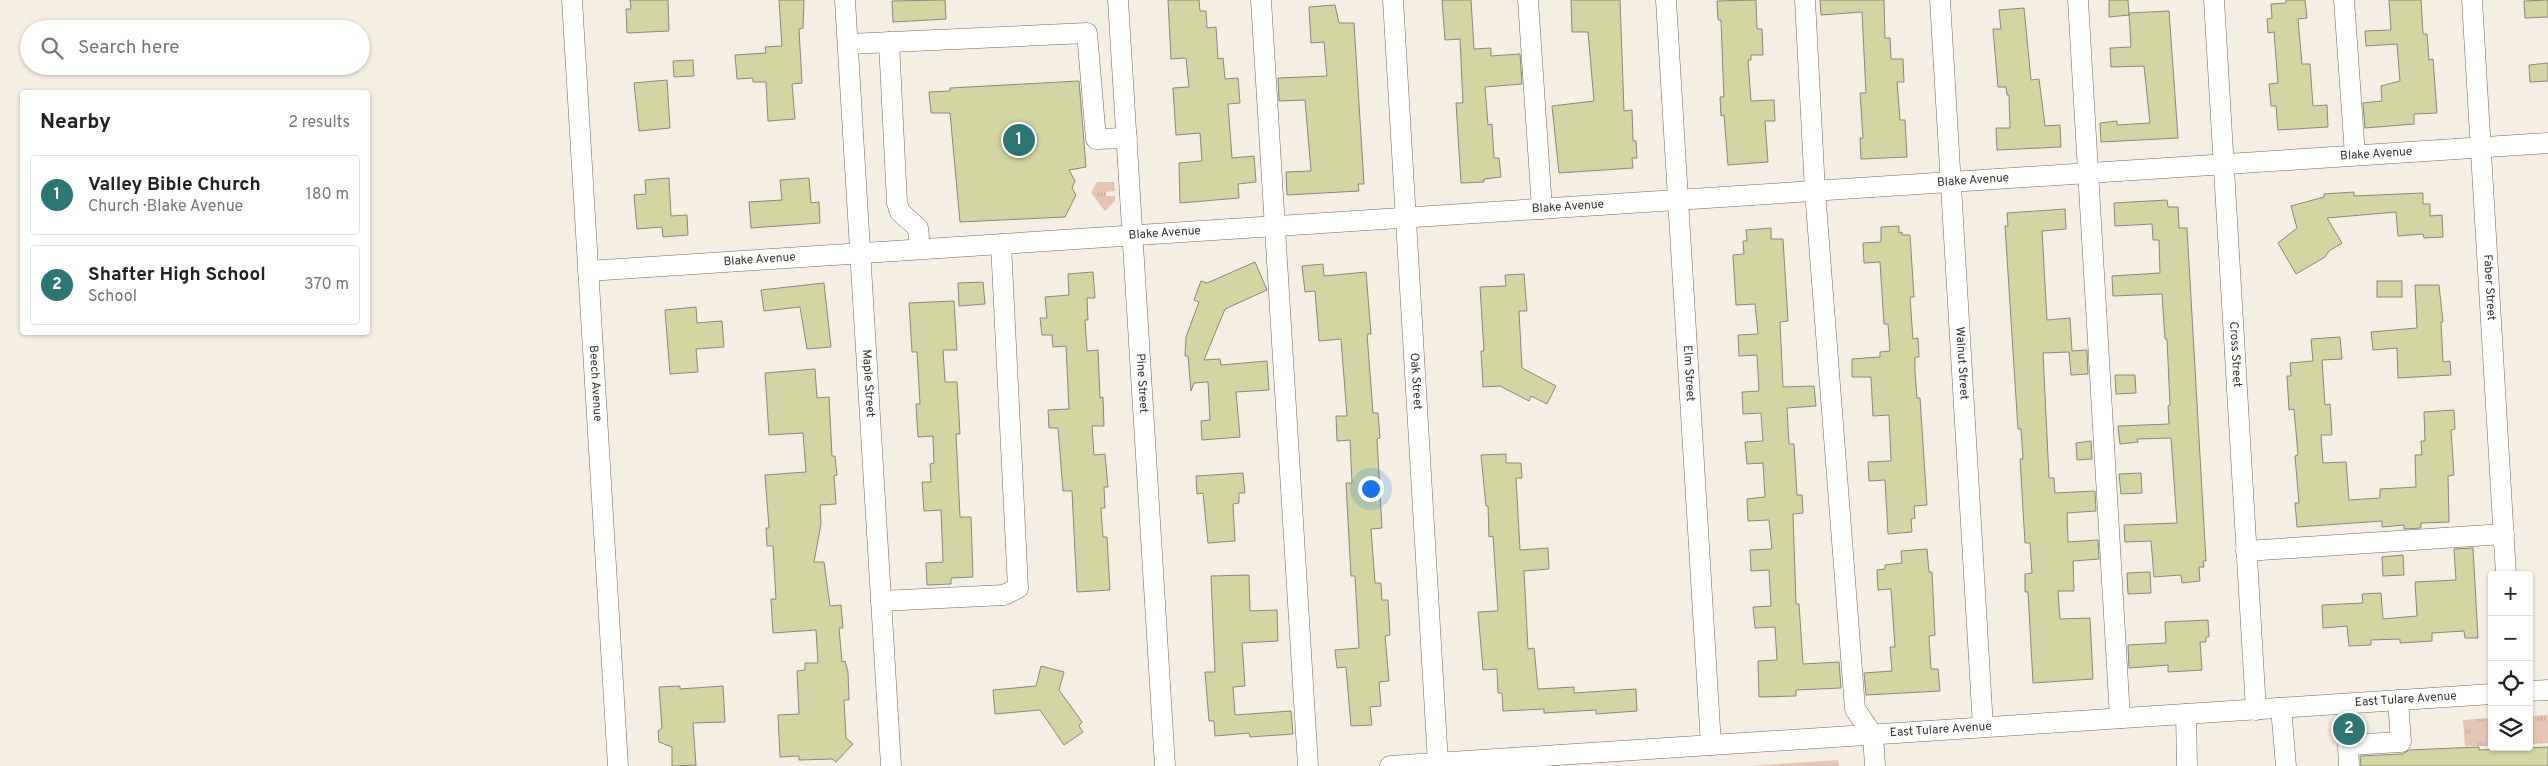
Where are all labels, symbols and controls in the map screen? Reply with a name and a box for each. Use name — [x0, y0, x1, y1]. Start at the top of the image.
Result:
search box — [20, 20, 370, 75]
icon: search — [38, 34, 66, 62]
text: Search here — [78, 36, 180, 60]
text: Nearby — [40, 109, 111, 136]
text: 2 results — [288, 113, 350, 133]
pin: 1 — [1003, 121, 1035, 159]
street label: Blake Avenue — [2340, 144, 2413, 165]
street label: Blake Avenue — [1936, 170, 2010, 191]
text: Valley Bible Church — [88, 173, 261, 197]
text: 1 — [54, 185, 60, 205]
text: 180 m — [306, 185, 349, 205]
text: Church · Blake Avenue — [88, 197, 243, 217]
street label: Blake Avenue — [1531, 197, 1605, 217]
street label: Blake Avenue — [1128, 223, 1201, 244]
street label: Blake Avenue — [723, 249, 796, 270]
street label: Faber Street — [2479, 254, 2499, 321]
text: Shafter High School — [88, 263, 266, 287]
text: 2 — [52, 275, 62, 295]
text: 370 m — [304, 275, 349, 295]
text: School — [88, 287, 137, 307]
street label: Cross Street — [2225, 321, 2245, 388]
street label: Walnut Street — [1951, 326, 1972, 400]
street label: Beech Avenue — [585, 345, 605, 422]
street label: Elm Street — [1679, 345, 1698, 402]
street label: Maple Street — [858, 349, 878, 418]
street label: Oak Street — [1406, 352, 1425, 410]
street label: Pine Street — [1132, 353, 1151, 414]
your location — [1358, 476, 1384, 502]
map controls — [2488, 571, 2533, 751]
button: + — [2488, 571, 2533, 616]
button: − — [2488, 616, 2533, 661]
button: locate — [2488, 661, 2533, 706]
street label: East Tulare Avenue — [2354, 688, 2457, 711]
button: layers — [2488, 706, 2533, 751]
pin: 2 — [2333, 710, 2365, 748]
street label: East Tulare Avenue — [1889, 719, 1992, 741]

